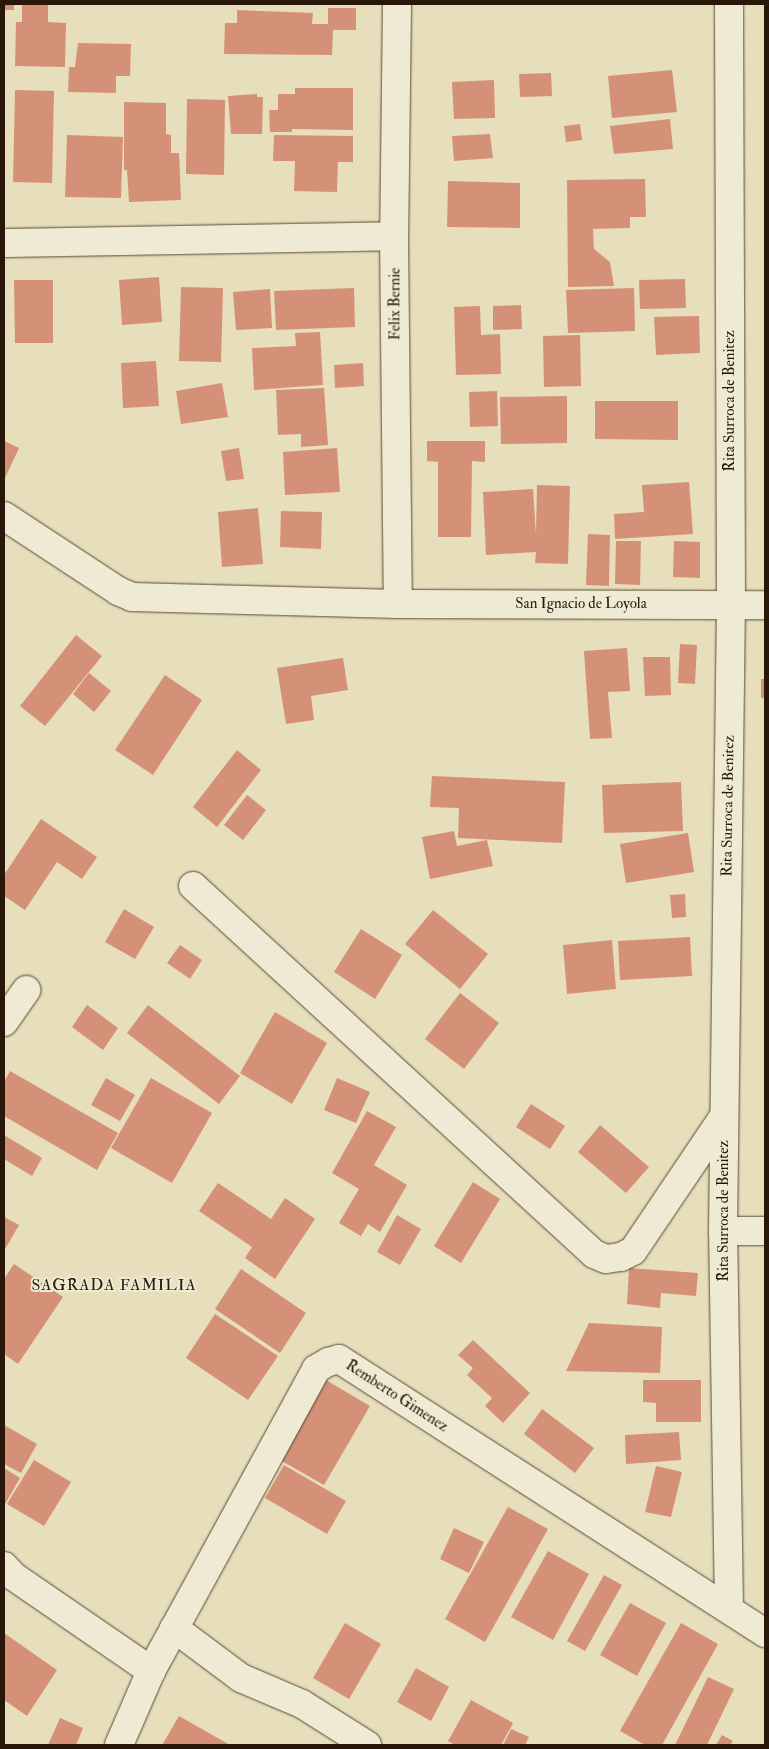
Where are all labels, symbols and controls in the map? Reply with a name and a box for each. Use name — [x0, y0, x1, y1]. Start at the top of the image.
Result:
street label: Felix Bernie — [386, 268, 404, 340]
street label: Rita Surroca de Benitez — [721, 330, 739, 472]
street label: San Ignacio de Loyola — [515, 595, 647, 613]
street label: Rita Surroca de Benitez — [718, 735, 738, 877]
street label: Rita Surroca de Benitez — [715, 1140, 733, 1282]
district label: SAGRADA FAMILIA — [30, 1275, 198, 1295]
street label: Remberto Gimenez — [342, 1356, 452, 1436]

